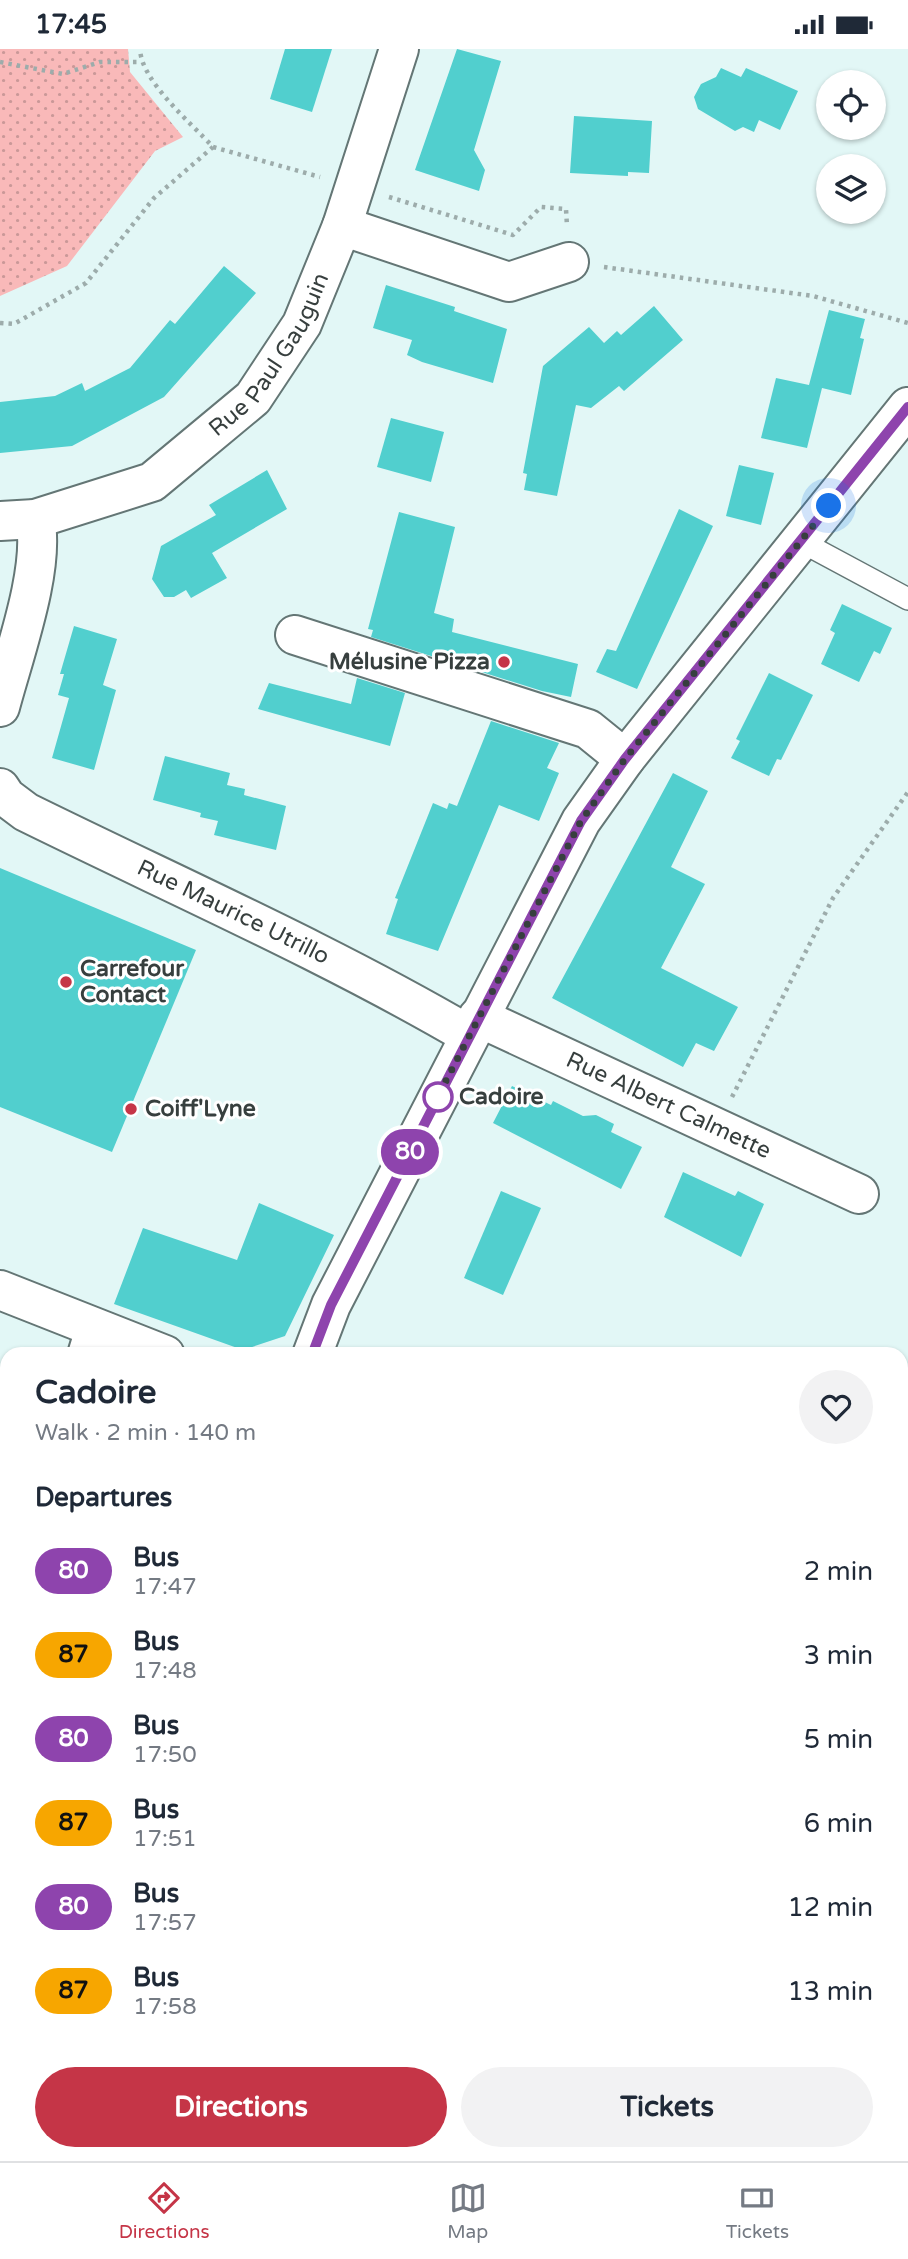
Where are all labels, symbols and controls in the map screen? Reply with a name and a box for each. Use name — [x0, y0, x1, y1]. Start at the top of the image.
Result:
text: 17:45 — [35, 9, 107, 40]
map controls — [816, 70, 886, 224]
button: locate — [816, 70, 886, 140]
button: layers — [816, 154, 886, 224]
street label: Rue Paul Gauguin — [203, 269, 335, 443]
your location — [811, 488, 846, 523]
place label: Mélusine Pizza — [329, 648, 490, 676]
marker: Mélusine Pizza — [496, 654, 512, 670]
street label: Rue Maurice Utrillo — [133, 854, 334, 971]
place label: Carrefour Contact — [80, 955, 185, 1009]
marker: Carrefour Contact — [58, 974, 74, 990]
street label: Rue Albert Calmette — [562, 1046, 775, 1165]
marker: Cadoire — [423, 1082, 453, 1112]
place label: Cadoire — [459, 1083, 544, 1111]
place label: Coiff'Lyne — [145, 1095, 256, 1123]
marker: Coiff'Lyne — [123, 1101, 139, 1117]
line badge: 80 — [378, 1129, 442, 1175]
text: 80 — [395, 1137, 425, 1166]
button: heart — [799, 1370, 873, 1444]
text: Cadoire — [35, 1373, 156, 1412]
text: Walk · 2 min · 140 m — [35, 1419, 256, 1447]
text: Departures — [35, 1482, 172, 1513]
text: Bus — [133, 1542, 179, 1573]
text: 80 — [58, 1556, 89, 1585]
text: 2 min — [804, 1556, 873, 1587]
text: 17:47 — [133, 1573, 197, 1601]
text: Bus — [133, 1626, 179, 1657]
text: 87 — [58, 1640, 89, 1669]
text: 3 min — [804, 1640, 873, 1671]
text: 17:48 — [133, 1657, 197, 1685]
text: Bus — [133, 1710, 179, 1741]
text: 80 — [58, 1724, 89, 1753]
text: 5 min — [804, 1724, 873, 1755]
text: 17:50 — [133, 1741, 197, 1769]
text: Bus — [133, 1794, 179, 1825]
text: 87 — [58, 1808, 89, 1837]
text: 6 min — [804, 1808, 873, 1839]
text: 17:51 — [133, 1825, 197, 1853]
text: Bus — [133, 1878, 179, 1909]
text: 80 — [58, 1892, 89, 1921]
text: 12 min — [787, 1892, 873, 1923]
text: 17:57 — [133, 1909, 197, 1937]
text: Bus — [133, 1962, 179, 1993]
text: 87 — [58, 1976, 89, 2005]
text: 13 min — [787, 1976, 873, 2007]
text: 17:58 — [133, 1993, 197, 2021]
button: Directions — [35, 2067, 447, 2147]
button: Tickets — [461, 2067, 873, 2147]
tab: Directions — [119, 2179, 210, 2243]
tab: Map — [447, 2179, 488, 2243]
tab: Tickets — [726, 2179, 789, 2243]

